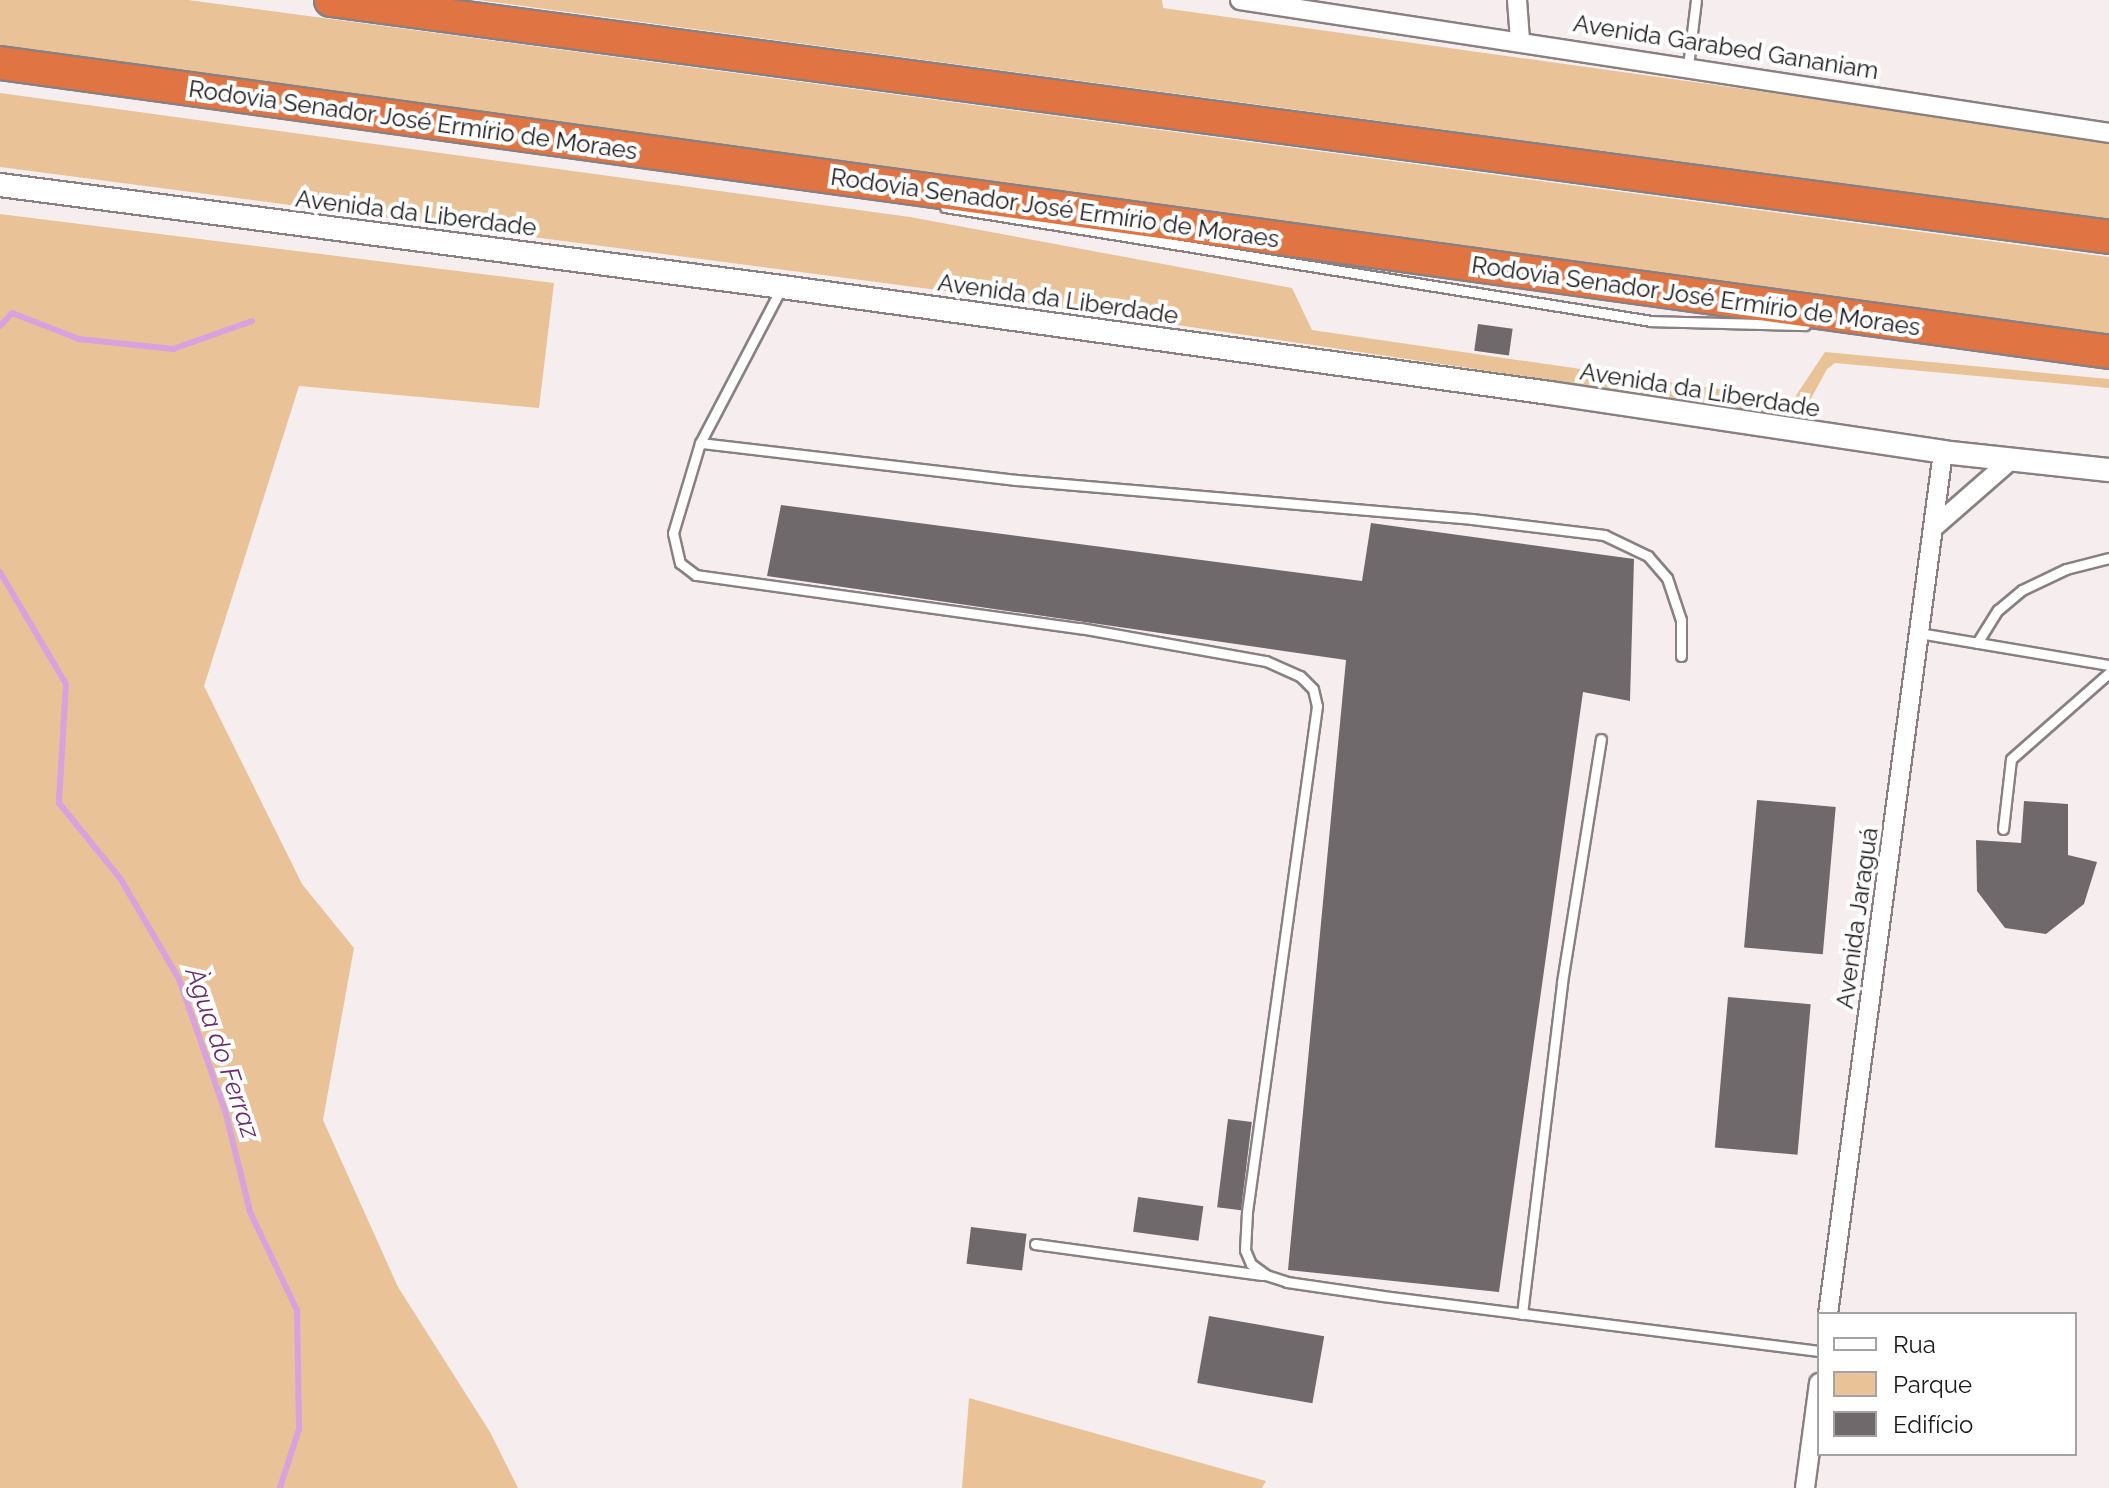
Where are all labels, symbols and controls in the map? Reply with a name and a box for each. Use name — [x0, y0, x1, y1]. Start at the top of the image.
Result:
street label: Avenida Garabed Gananiam — [1571, 9, 1881, 85]
street label: Rodovia Senador José Ermírio de Moraes — [186, 74, 640, 166]
street label: Rodovia Senador José Ermírio de Moraes — [828, 162, 1282, 254]
street label: Avenida da Liberdade — [294, 184, 538, 242]
street label: Rodovia Senador José Ermírio de Moraes — [1469, 250, 1923, 342]
street label: Avenida da Liberdade — [936, 268, 1180, 330]
street label: Avenida da Liberdade — [1578, 357, 1822, 423]
street label: Avenida Jaraguá — [1830, 825, 1884, 1011]
water label: Àgua do Ferraz — [178, 963, 266, 1143]
legend — [1817, 1312, 2077, 1456]
text: Rua — [1893, 1330, 1936, 1359]
text: Parque — [1893, 1370, 1972, 1399]
text: Edifício — [1893, 1410, 1973, 1439]

